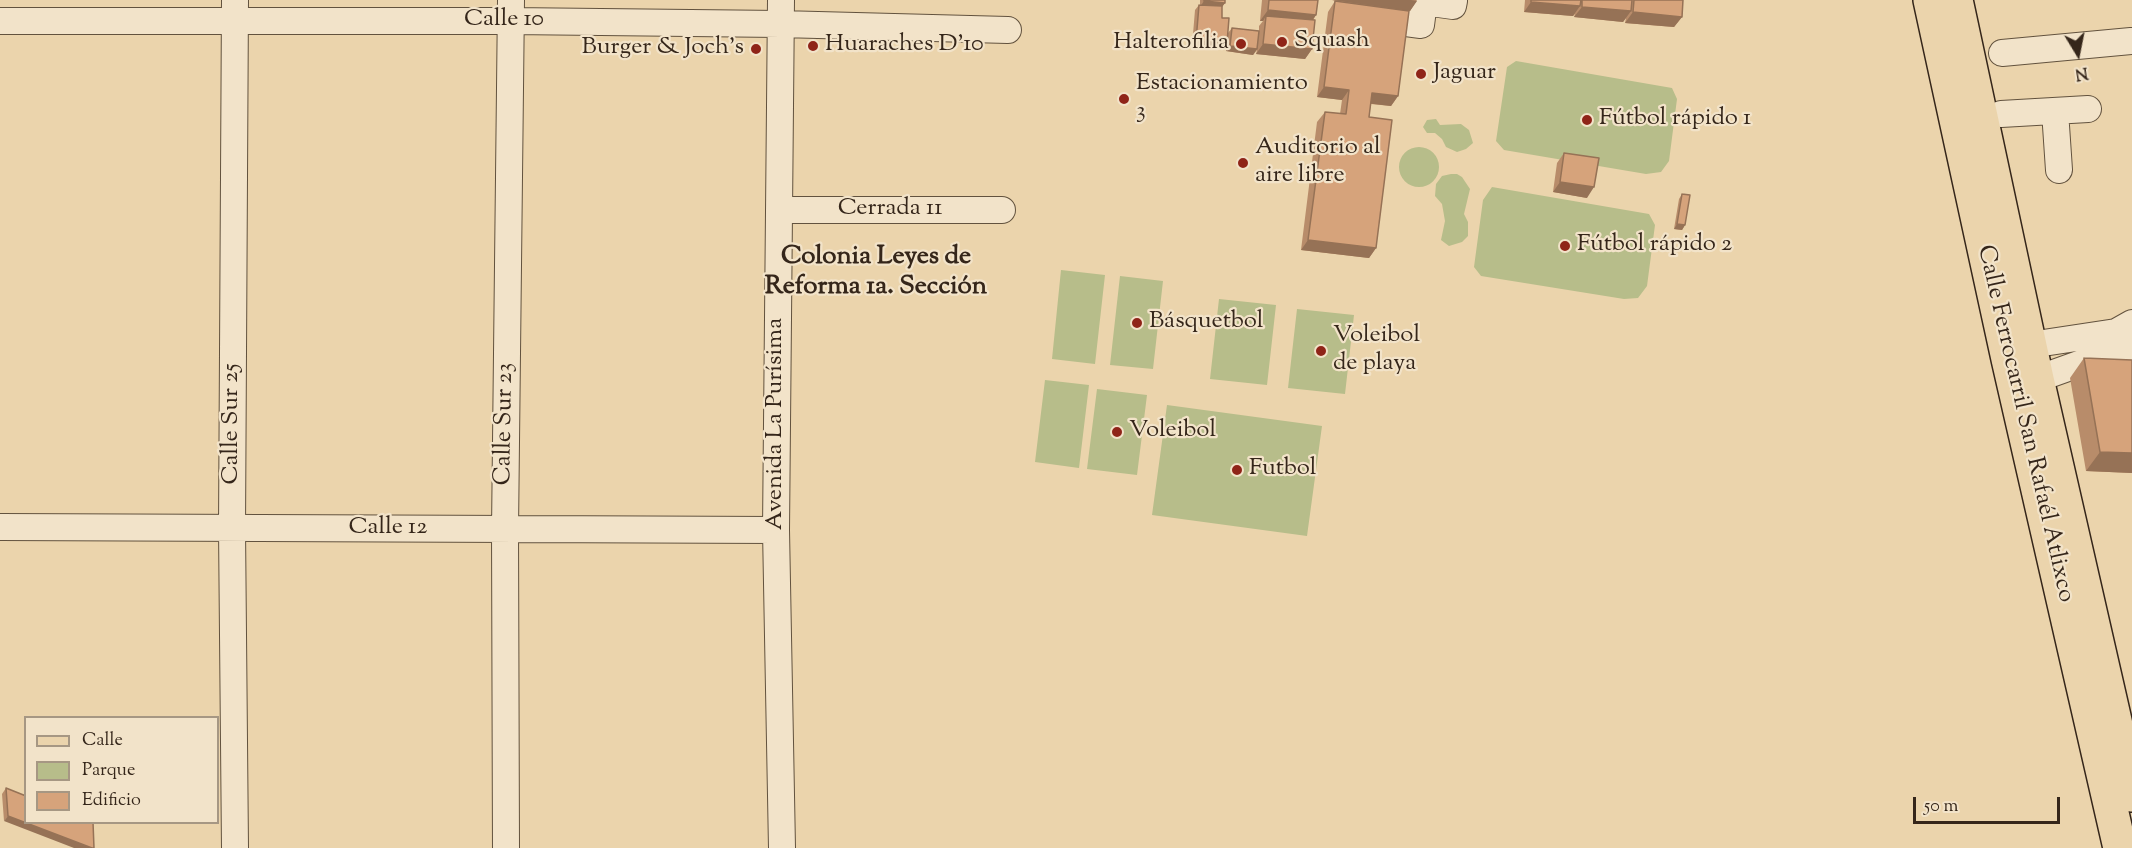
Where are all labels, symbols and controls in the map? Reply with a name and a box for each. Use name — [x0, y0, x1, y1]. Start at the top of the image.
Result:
street label: Calle 10 — [464, 7, 544, 35]
north arrow — [2048, 24, 2108, 84]
place label: Squash — [1294, 28, 1370, 56]
place label: Halterofilia — [1113, 30, 1229, 58]
place label: Huaraches D'10 — [825, 32, 984, 60]
place label: Burger & Joch's — [582, 35, 744, 63]
marker: Squash — [1275, 35, 1289, 49]
marker: Halterofilia — [1234, 37, 1248, 51]
marker: Huaraches D'10 — [806, 39, 820, 53]
marker: Burger & Joch's — [749, 42, 763, 56]
place label: Jaguar — [1433, 60, 1496, 88]
text: N — [2073, 60, 2090, 85]
marker: Jaguar — [1414, 67, 1428, 81]
place label: Estacionamiento 3 — [1136, 71, 1308, 127]
marker: Estacionamiento 3 — [1117, 92, 1131, 106]
place label: Fútbol rápido 1 — [1599, 106, 1751, 134]
marker: Fútbol rápido 1 — [1580, 113, 1594, 127]
place label: Auditorio al aire libre — [1255, 135, 1381, 191]
marker: Auditorio al aire libre — [1236, 156, 1250, 170]
street label: Cerrada 11 — [838, 196, 942, 224]
place label: Fútbol rápido 2 — [1577, 232, 1732, 260]
marker: Fútbol rápido 2 — [1558, 239, 1572, 253]
district label: Colonia Leyes de Reforma 1a. Sección — [765, 243, 987, 304]
street label: Calle Ferrocarril San Rafaél Atlixco — [1969, 243, 2079, 605]
place label: Básquetbol — [1149, 309, 1263, 337]
marker: Básquetbol — [1130, 316, 1144, 330]
street label: Avenida La Purísima — [763, 318, 791, 530]
place label: Voleibol de playa — [1333, 323, 1420, 379]
marker: Voleibol de playa — [1314, 344, 1328, 358]
street label: Calle Sur 23 — [491, 362, 521, 486]
street label: Calle Sur 25 — [219, 363, 247, 485]
place label: Voleibol — [1129, 418, 1216, 446]
marker: Voleibol — [1110, 425, 1124, 439]
place label: Futbol — [1249, 456, 1317, 484]
marker: Futbol — [1230, 463, 1244, 477]
street label: Calle 12 — [349, 515, 427, 543]
legend — [24, 716, 219, 824]
text: Calle — [82, 728, 123, 754]
text: Parque — [82, 758, 135, 784]
scale bar — [1916, 785, 2063, 823]
text: Edificio — [82, 788, 141, 814]
text: 50 m — [1924, 794, 1958, 820]

